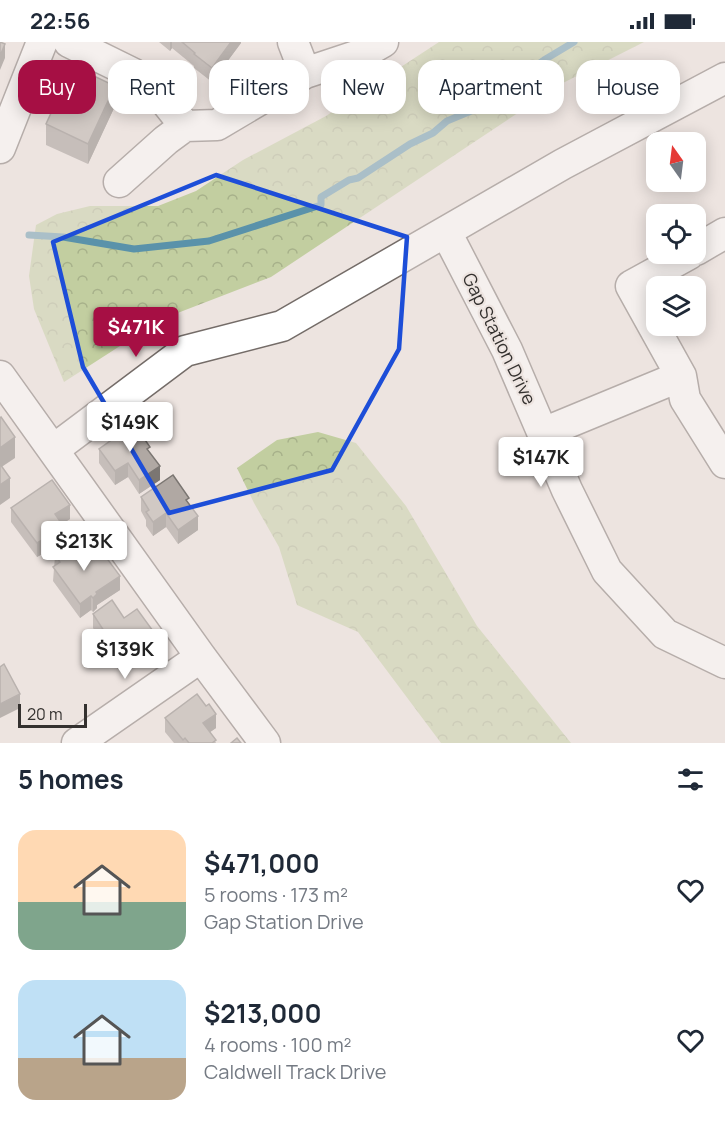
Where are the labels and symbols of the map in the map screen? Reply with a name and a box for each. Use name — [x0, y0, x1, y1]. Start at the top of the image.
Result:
north arrow — [646, 132, 706, 192]
street label: Gap Station Drive — [458, 269, 542, 408]
pin: $471K — [94, 307, 178, 358]
pin: $149K — [88, 402, 172, 453]
pin: $147K — [499, 437, 583, 488]
pin: $213K — [42, 521, 126, 572]
pin: $139K — [83, 629, 167, 680]
scale bar — [18, 701, 87, 728]

